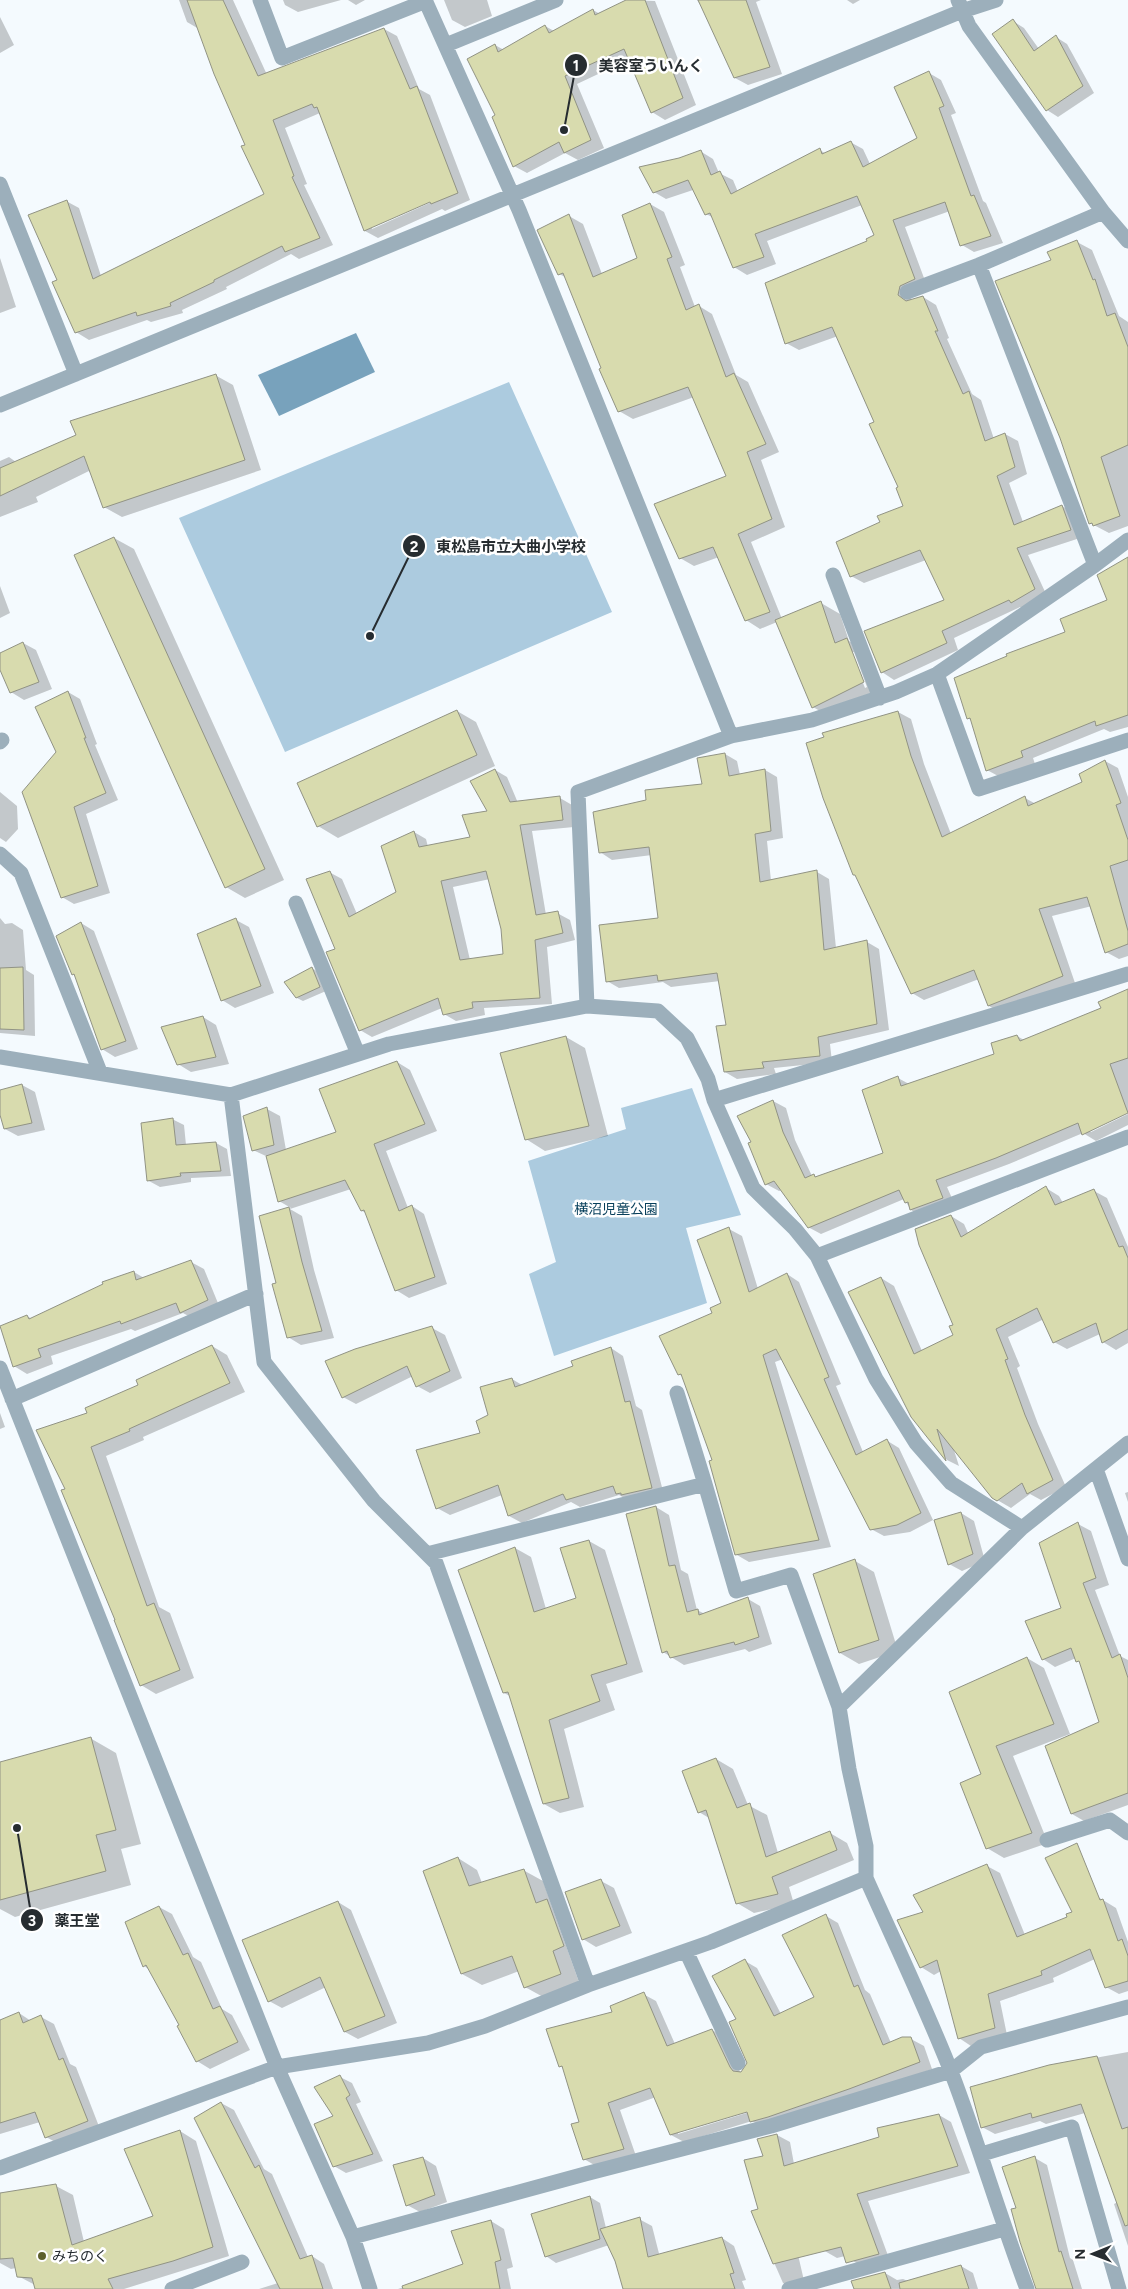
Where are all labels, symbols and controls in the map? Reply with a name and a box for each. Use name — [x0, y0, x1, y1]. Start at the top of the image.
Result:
callout: 美容室ういんく — [564, 50, 714, 80]
text: 1 — [573, 57, 579, 75]
text: 美容室ういんく — [598, 57, 704, 75]
callout: 東松島市立大曲小学校 — [401, 531, 596, 561]
text: 2 — [410, 538, 419, 556]
text: 東松島市立大曲小学校 — [436, 538, 586, 556]
park label: 横沼児童公園 — [574, 1201, 658, 1218]
callout: 薬王堂 — [19, 1905, 109, 1935]
text: 3 — [28, 1912, 36, 1930]
text: 薬王堂 — [54, 1912, 100, 1930]
north arrow — [1068, 2229, 1118, 2279]
place label: みちのく — [52, 2248, 108, 2265]
text: N — [1072, 2249, 1089, 2260]
marker: みちのく — [36, 2250, 48, 2262]

